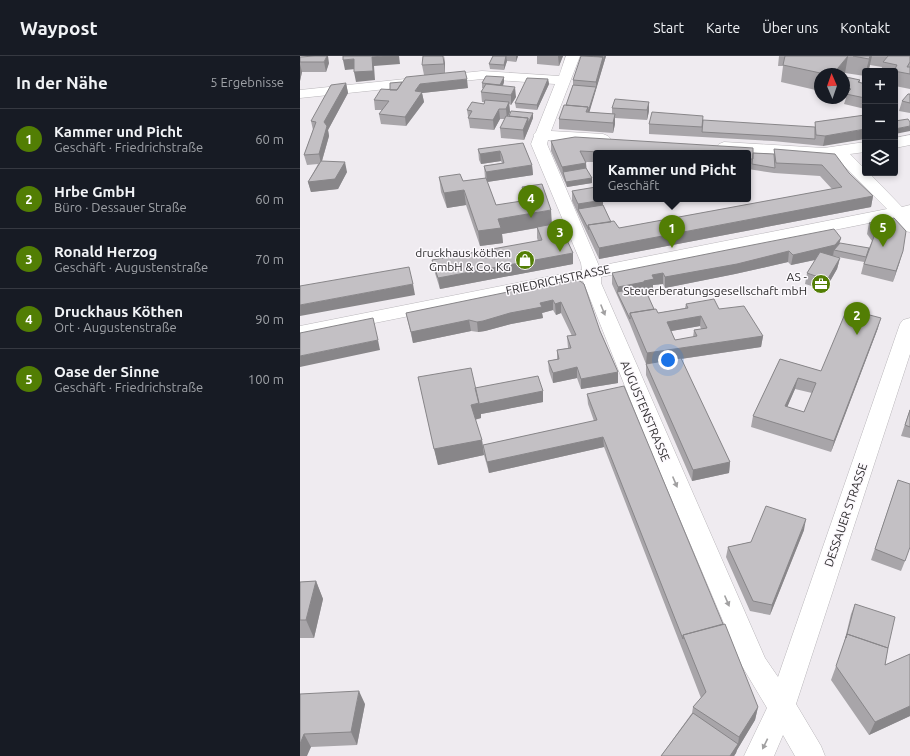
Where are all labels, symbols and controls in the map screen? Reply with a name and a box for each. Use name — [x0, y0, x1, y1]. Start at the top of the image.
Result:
text: Waypost — [20, 17, 98, 39]
text: Start — [653, 20, 684, 36]
text: Karte — [706, 20, 740, 36]
text: Über uns — [762, 20, 818, 36]
text: Kontakt — [840, 20, 890, 36]
north arrow — [814, 68, 850, 104]
map controls — [862, 68, 898, 176]
button: + — [862, 68, 898, 104]
text: In der Nähe — [16, 73, 108, 92]
text: 5 Ergebnisse — [210, 75, 284, 89]
button: − — [862, 104, 898, 140]
text: Kammer und Picht — [54, 123, 183, 140]
text: 1 — [25, 132, 33, 146]
text: 60 m — [255, 132, 284, 146]
text: Geschäft · Friedrichstraße — [54, 140, 203, 154]
button: layers — [862, 140, 898, 176]
popup — [593, 150, 751, 202]
text: Kammer und Picht — [608, 161, 736, 178]
text: Geschäft — [608, 178, 659, 192]
text: Hrbe GmbH — [54, 183, 135, 200]
pin: 4 — [518, 185, 544, 218]
text: 2 — [25, 192, 33, 206]
text: 60 m — [255, 192, 284, 206]
text: Büro · Dessauer Straße — [54, 200, 187, 214]
pin: 5 — [870, 214, 896, 247]
pin: 1 — [659, 215, 685, 248]
pin: 3 — [547, 219, 573, 252]
text: Ronald Herzog — [54, 243, 157, 260]
place label: druckhaus köthen GmbH & Co. KG — [415, 246, 511, 273]
shop icon: druckhaus köthen GmbH & Co. KG — [514, 249, 536, 271]
text: 3 — [25, 252, 33, 266]
text: 70 m — [255, 252, 284, 266]
text: Geschäft · Augustenstraße — [54, 260, 208, 274]
street label: FRIEDRICHSTRASSE — [504, 262, 612, 297]
place label: AS - Steuerberatungsgesellschaft mbH — [623, 270, 808, 297]
office icon: AS - Steuerberatungsgesellschaft mbH — [810, 273, 832, 295]
pin: 2 — [844, 302, 870, 335]
text: Druckhaus Köthen — [54, 303, 183, 320]
one-way arrow — [601, 305, 607, 317]
text: 4 — [25, 312, 33, 326]
text: 90 m — [255, 312, 284, 326]
text: Ort · Augustenstraße — [54, 320, 177, 334]
your location — [658, 350, 678, 370]
street label: AUGUSTENSTRASSE — [618, 358, 673, 463]
text: Oase der Sinne — [54, 363, 159, 380]
text: 5 — [25, 372, 33, 386]
text: 100 m — [248, 372, 284, 386]
text: Geschäft · Friedrichstraße — [54, 380, 203, 394]
street label: DESSAUER STRASSE — [822, 461, 869, 568]
one-way arrow — [672, 476, 678, 487]
one-way arrow — [724, 595, 730, 607]
one-way arrow — [762, 738, 768, 750]

